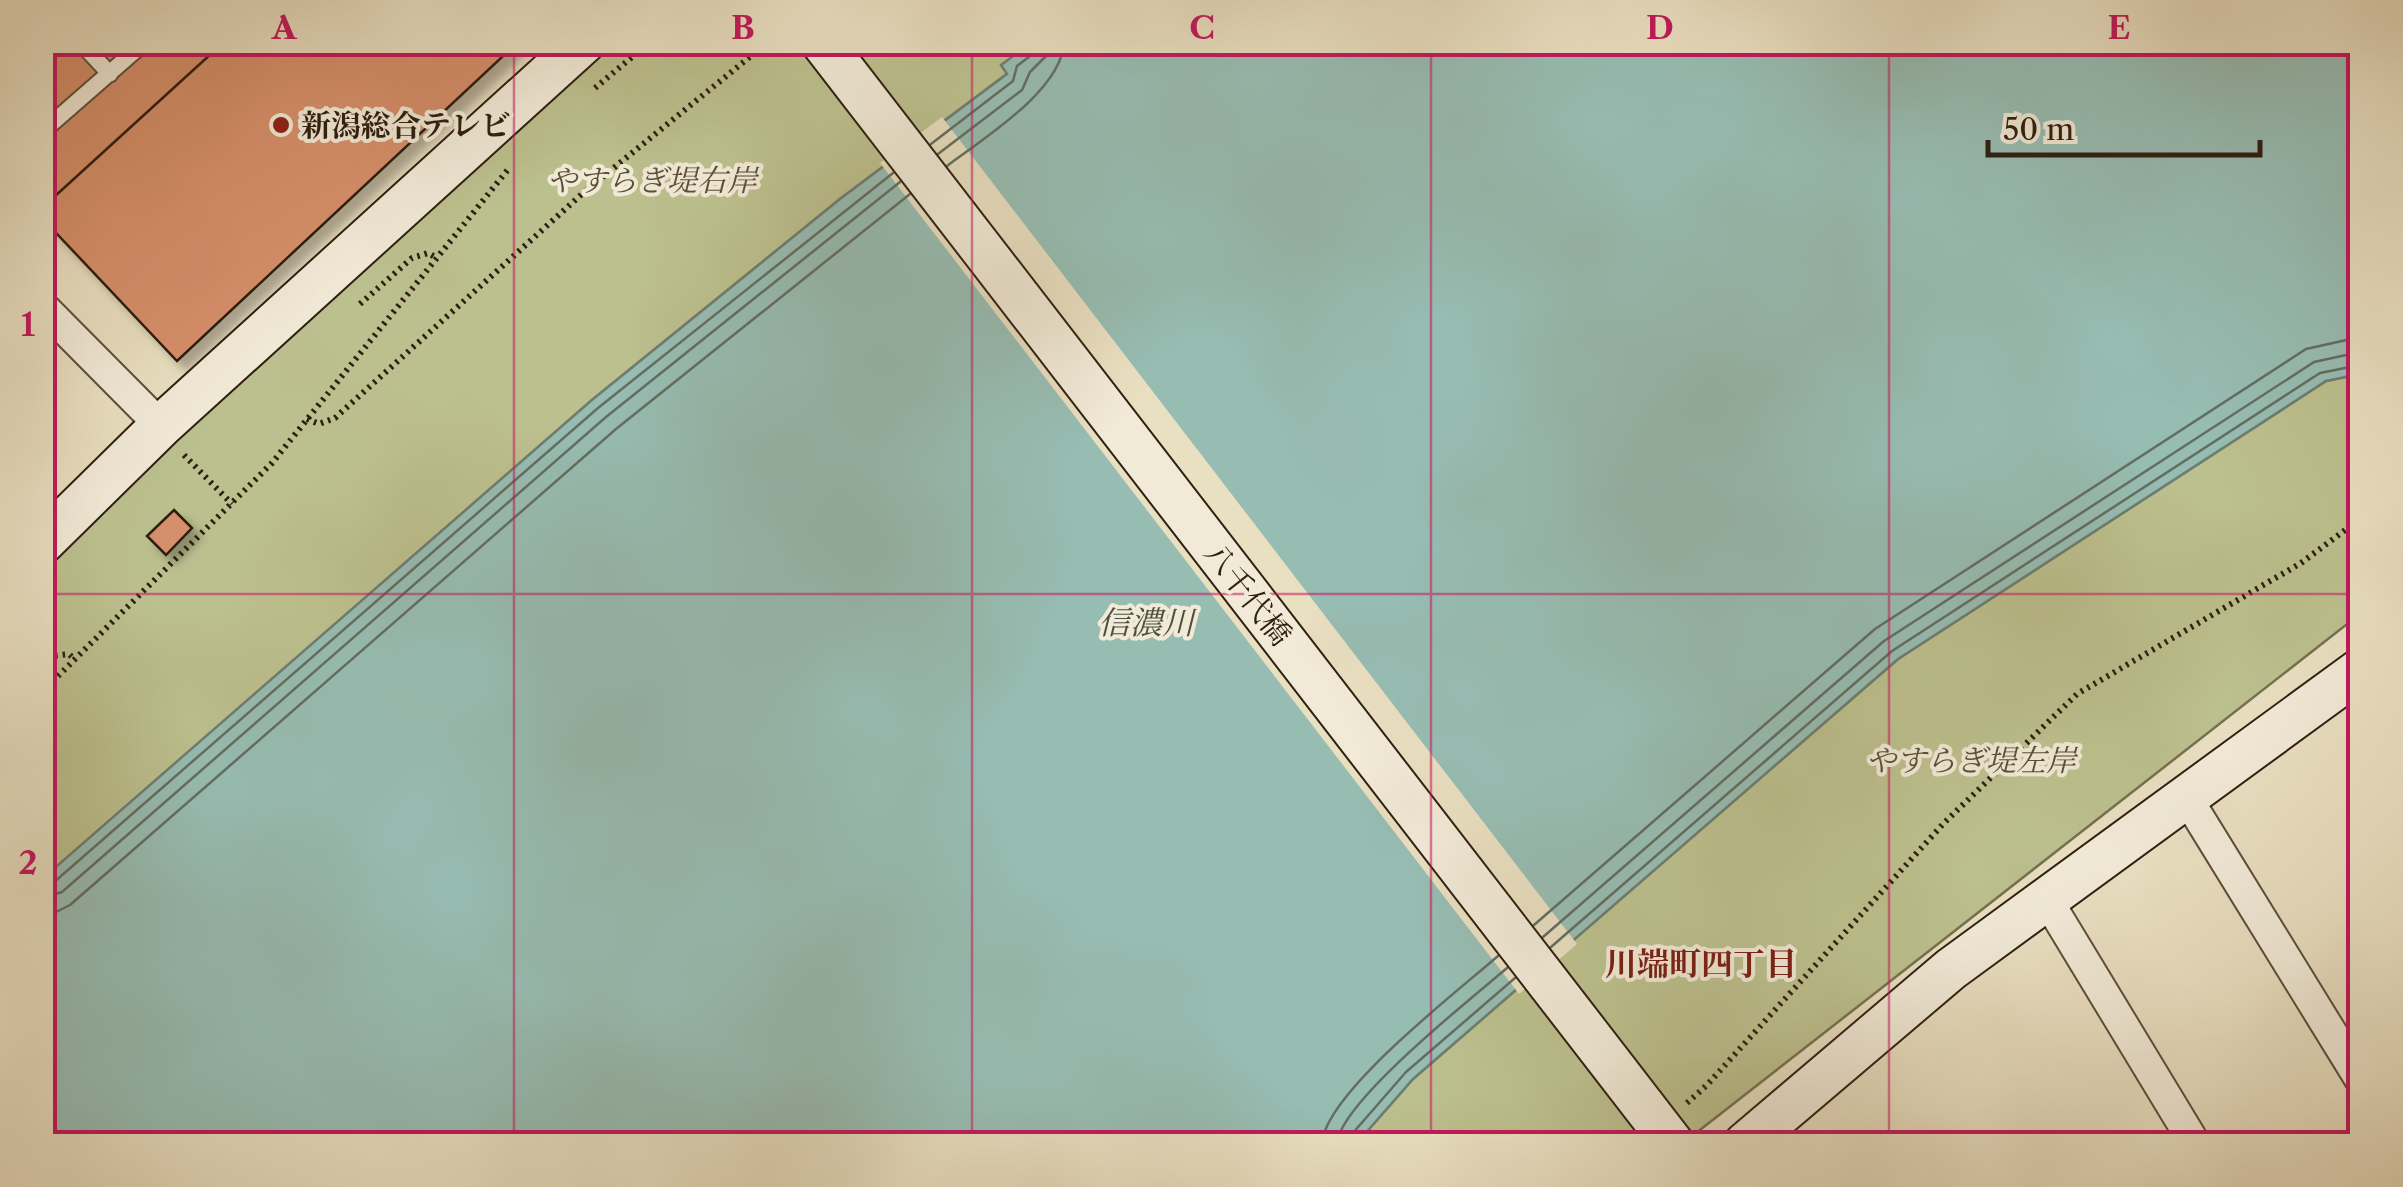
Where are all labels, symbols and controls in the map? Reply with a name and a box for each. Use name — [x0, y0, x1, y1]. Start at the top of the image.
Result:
text: A — [271, 8, 298, 47]
text: B — [731, 8, 755, 47]
text: C — [1189, 8, 1215, 47]
text: D — [1646, 8, 1674, 47]
text: E — [2107, 8, 2131, 47]
scale bar — [1988, 95, 2260, 157]
place label: 新潟総合テレビ — [301, 107, 510, 144]
text: 50 m — [2003, 111, 2074, 148]
marker: 新潟総合テレビ — [270, 114, 292, 136]
park label: やすらぎ堤右岸 — [547, 162, 760, 199]
text: 1 — [21, 305, 36, 344]
street label: 八千代橋 — [1196, 535, 1300, 653]
water label: 信濃川 — [1098, 603, 1197, 642]
park label: やすらぎ堤左岸 — [1866, 742, 2079, 779]
text: 2 — [19, 843, 37, 882]
district label: 川端町四丁目 — [1605, 944, 1797, 983]

